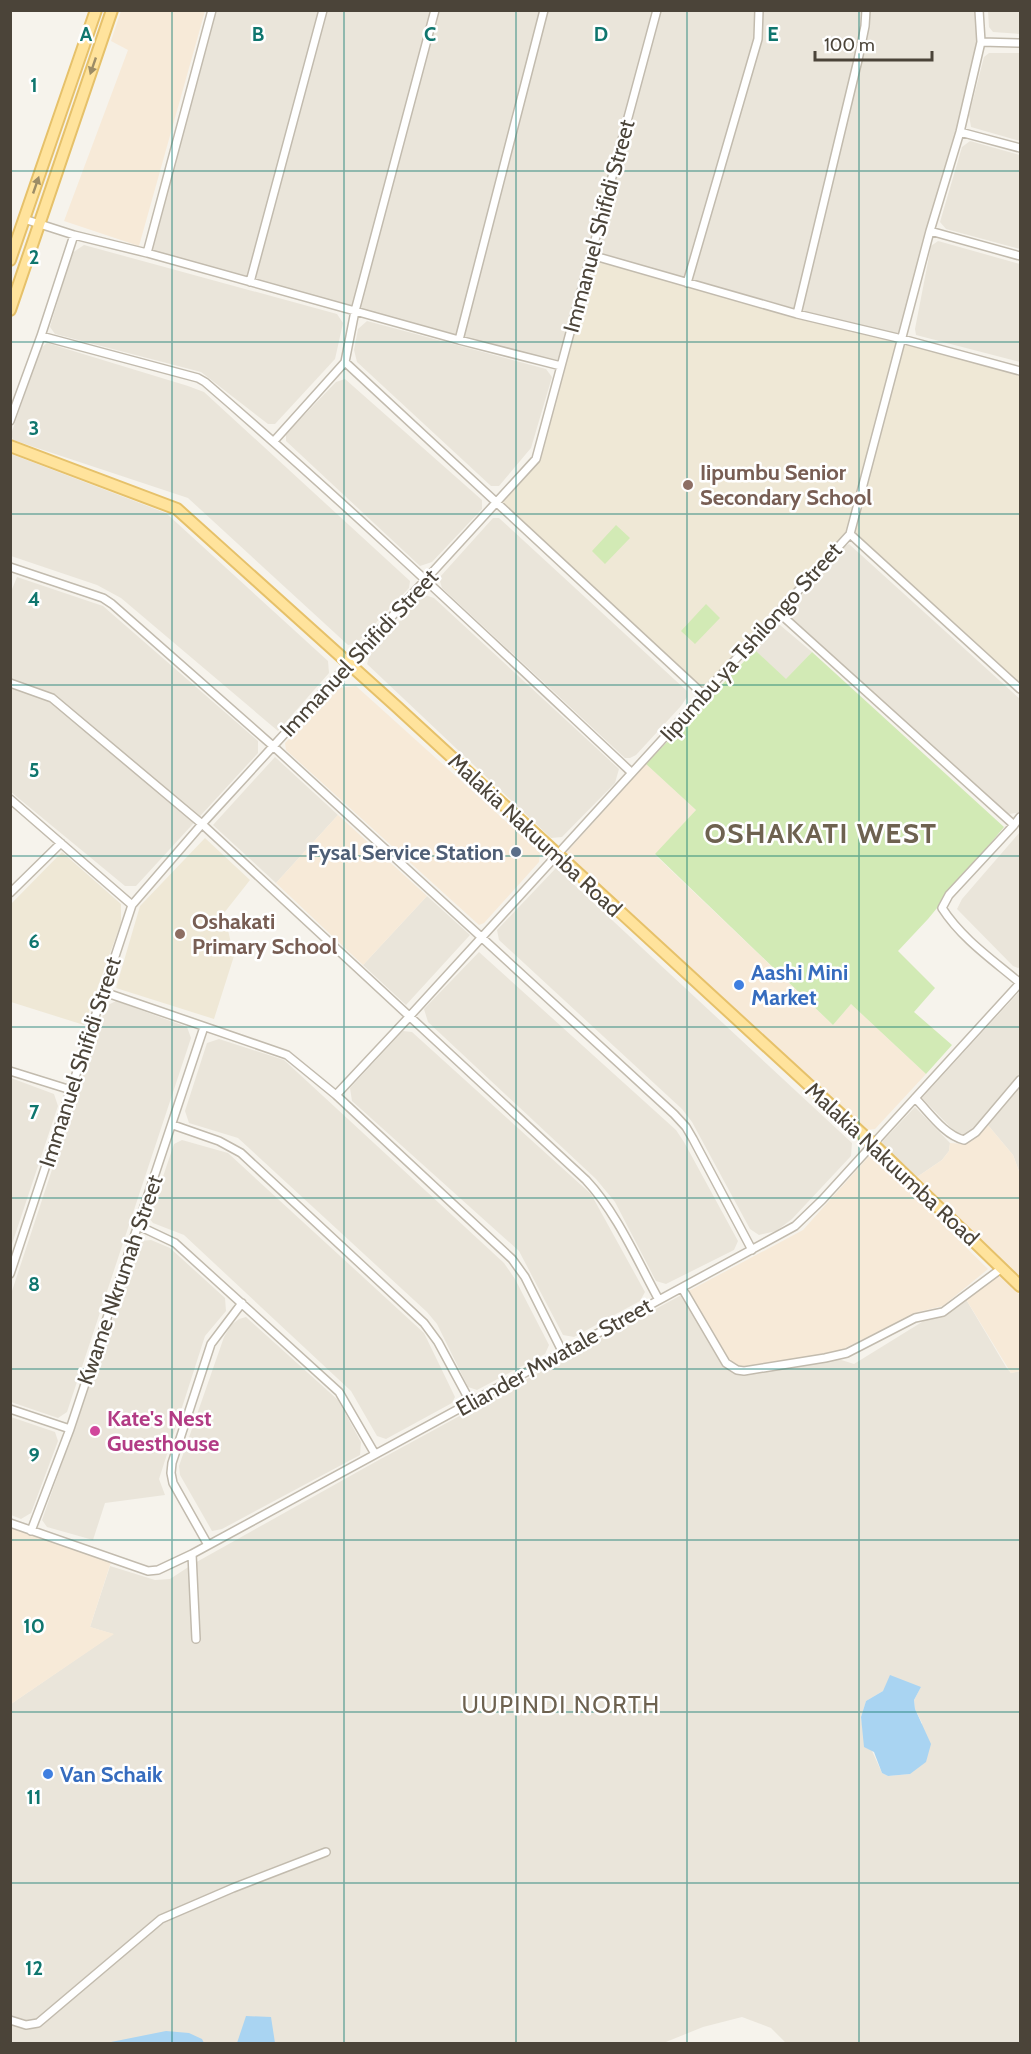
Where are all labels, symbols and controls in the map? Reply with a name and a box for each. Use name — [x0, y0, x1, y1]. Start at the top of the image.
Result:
text: A — [80, 22, 93, 46]
text: B — [252, 22, 264, 46]
text: C — [424, 22, 436, 46]
text: D — [594, 22, 608, 46]
text: E — [767, 22, 779, 46]
scale bar — [815, 24, 932, 62]
text: 100 m — [824, 34, 875, 56]
one-way arrow — [87, 57, 97, 75]
text: 1 — [30, 73, 38, 97]
street label: Immanuel Shifidi Street — [558, 116, 641, 335]
one-way arrow — [31, 176, 41, 194]
text: 2 — [29, 245, 39, 269]
text: 3 — [29, 416, 39, 440]
place label: Iipumbu Senior Secondary School — [700, 459, 872, 511]
marker: Iipumbu Senior Secondary School — [681, 478, 695, 492]
street label: Iipumbu ya Tshilongo Street — [654, 536, 848, 747]
street label: Immanuel Shifidi Street — [274, 563, 444, 742]
text: 4 — [28, 587, 40, 611]
street label: Malakia Nakuumba Road — [443, 748, 627, 922]
text: 5 — [29, 758, 39, 782]
district label: OSHAKATI WEST — [705, 816, 937, 850]
place label: Fysal Service Station — [308, 839, 504, 866]
marker: Fysal Service Station — [509, 845, 523, 859]
place label: Oshakati Primary School — [192, 908, 338, 960]
marker: Oshakati Primary School — [173, 927, 187, 941]
text: 6 — [28, 929, 40, 953]
street label: Immanuel Shifidi Street — [33, 953, 127, 1171]
place label: Aashi Mini Market — [751, 959, 848, 1011]
marker: Aashi Mini Market — [732, 978, 746, 992]
street label: Malakia Nakuumba Road — [800, 1077, 984, 1251]
text: 7 — [29, 1100, 40, 1124]
street label: Kwame Nkrumah Street — [71, 1171, 169, 1389]
text: 8 — [28, 1272, 40, 1296]
street label: Eliander Mwatale Street — [451, 1292, 657, 1422]
place label: Kate's Nest Guesthouse — [107, 1405, 219, 1457]
marker: Kate's Nest Guesthouse — [88, 1424, 102, 1438]
text: 9 — [28, 1443, 40, 1467]
text: 10 — [23, 1614, 45, 1638]
district label: UUPINDI NORTH — [461, 1690, 661, 1719]
place label: Van Schaik — [60, 1761, 163, 1788]
marker: Van Schaik — [41, 1767, 55, 1781]
text: 11 — [27, 1785, 41, 1809]
text: 12 — [25, 1956, 43, 1980]

